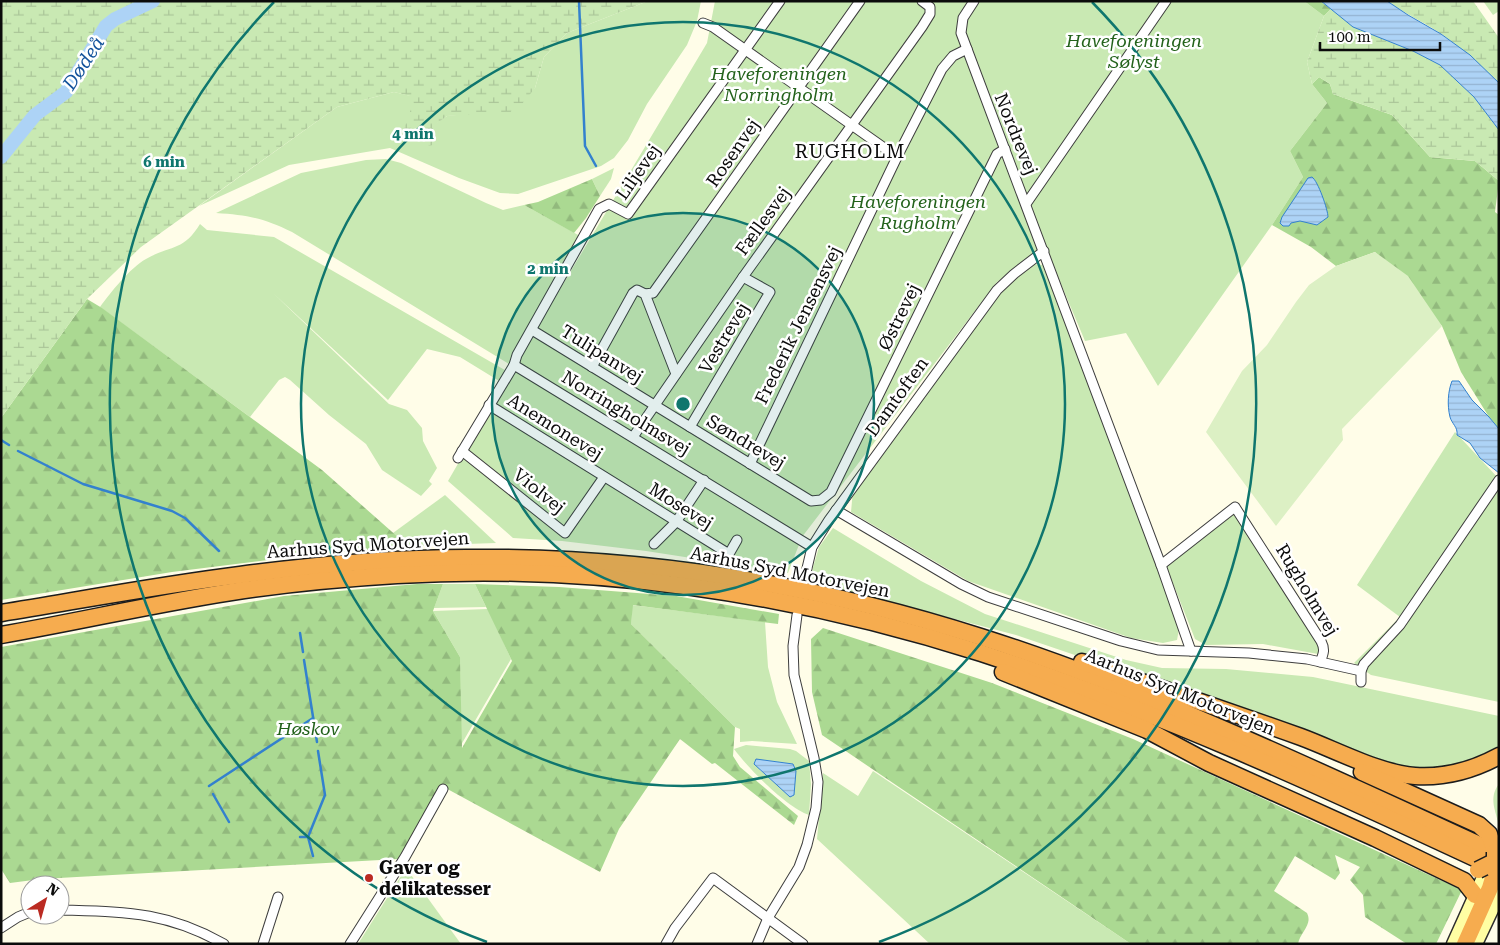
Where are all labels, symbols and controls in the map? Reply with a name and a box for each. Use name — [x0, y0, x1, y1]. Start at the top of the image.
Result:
scale bar — [1320, 20, 1440, 52]
text: 100 m — [1328, 28, 1371, 46]
park label: Haveforeningen Sølyst — [1065, 30, 1202, 72]
water label: Dødeå — [57, 32, 109, 95]
park label: Haveforeningen Norringholm — [710, 63, 847, 105]
street label: Nordrevej — [991, 90, 1042, 178]
street label: Rosenvej — [702, 115, 764, 191]
text: 4 min — [392, 125, 434, 143]
street label: Liljevej — [611, 140, 664, 203]
district label: RUGHOLM — [795, 140, 905, 163]
text: 6 min — [143, 153, 185, 171]
street label: Fællesvej — [731, 182, 794, 259]
park label: Haveforeningen Rugholm — [849, 191, 986, 233]
street label: Frederik Jensensvej — [750, 242, 845, 407]
text: 2 min — [527, 260, 569, 278]
street label: Østrevej — [873, 280, 924, 354]
street label: Vestrevej — [694, 298, 753, 377]
street label: Tulipanvej — [557, 320, 647, 387]
street label: Damtoften — [861, 353, 933, 440]
street label: Norringholmsvej — [558, 366, 694, 459]
street label: Anemonevej — [504, 389, 607, 464]
centre of rings — [674, 395, 692, 413]
street label: Søndrevej — [703, 410, 789, 473]
street label: Violvej — [509, 463, 569, 518]
street label: Mosevej — [645, 478, 717, 533]
street label: Aarhus Syd Motorvejen — [266, 527, 470, 562]
street label: Rugholmvej — [1272, 540, 1343, 639]
street label: Aarhus Syd Motorvejen — [688, 542, 892, 601]
street label: Aarhus Syd Motorvejen — [1082, 644, 1279, 739]
park label: Høskov — [276, 718, 340, 739]
place label: Gaver og delikatesser — [379, 857, 491, 899]
marker: Gaver og delikatesser — [363, 872, 375, 884]
north arrow — [20, 875, 70, 925]
text: N — [44, 880, 62, 899]

